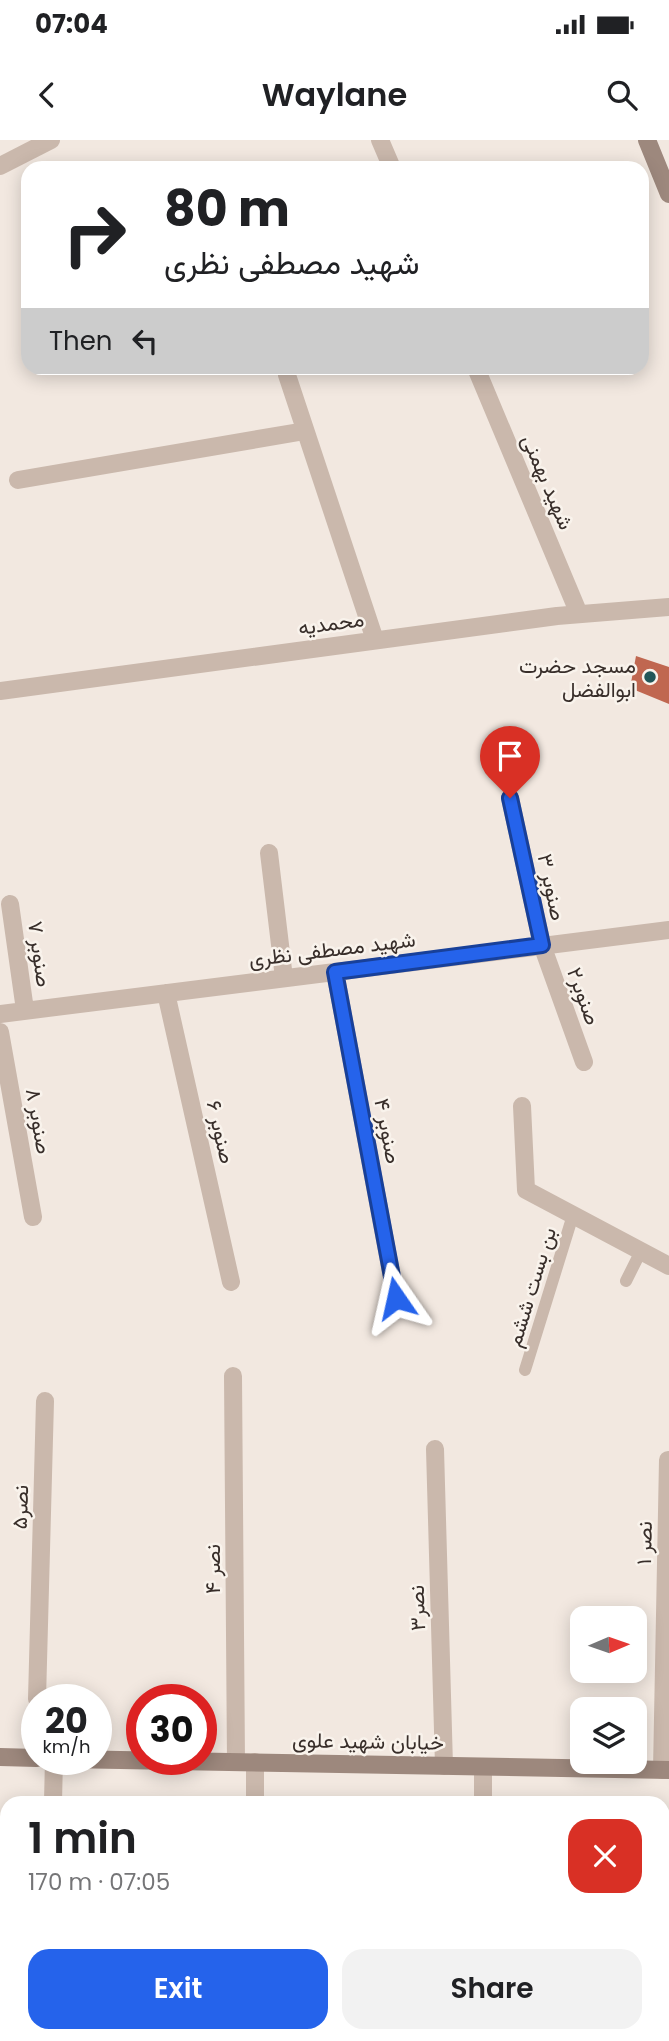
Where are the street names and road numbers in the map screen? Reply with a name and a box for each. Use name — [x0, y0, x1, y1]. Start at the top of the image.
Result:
street label: شهید بهمنی — [515, 430, 581, 534]
street label: محمدیه — [296, 604, 366, 642]
street label: صنوبر ۳ — [531, 851, 573, 923]
street label: صنوبر ۷ — [21, 919, 59, 989]
street label: شهید مصطفی نظری — [247, 924, 417, 974]
street label: صنوبر۲ — [560, 963, 608, 1029]
street label: صنوبر ۸ — [19, 1086, 59, 1156]
street label: صنوبر ۴ — [367, 1096, 409, 1166]
street label: صنوبر ۶ — [200, 1097, 242, 1167]
street label: بن بست ششم — [499, 1224, 563, 1350]
street label: نصر۵ — [5, 1484, 35, 1530]
street label: نصر ۱ — [629, 1521, 659, 1565]
street label: نصر ۴ — [198, 1544, 227, 1594]
street label: نصر۳ — [402, 1585, 432, 1631]
street label: خیابان شهید علوی — [292, 1725, 444, 1757]

